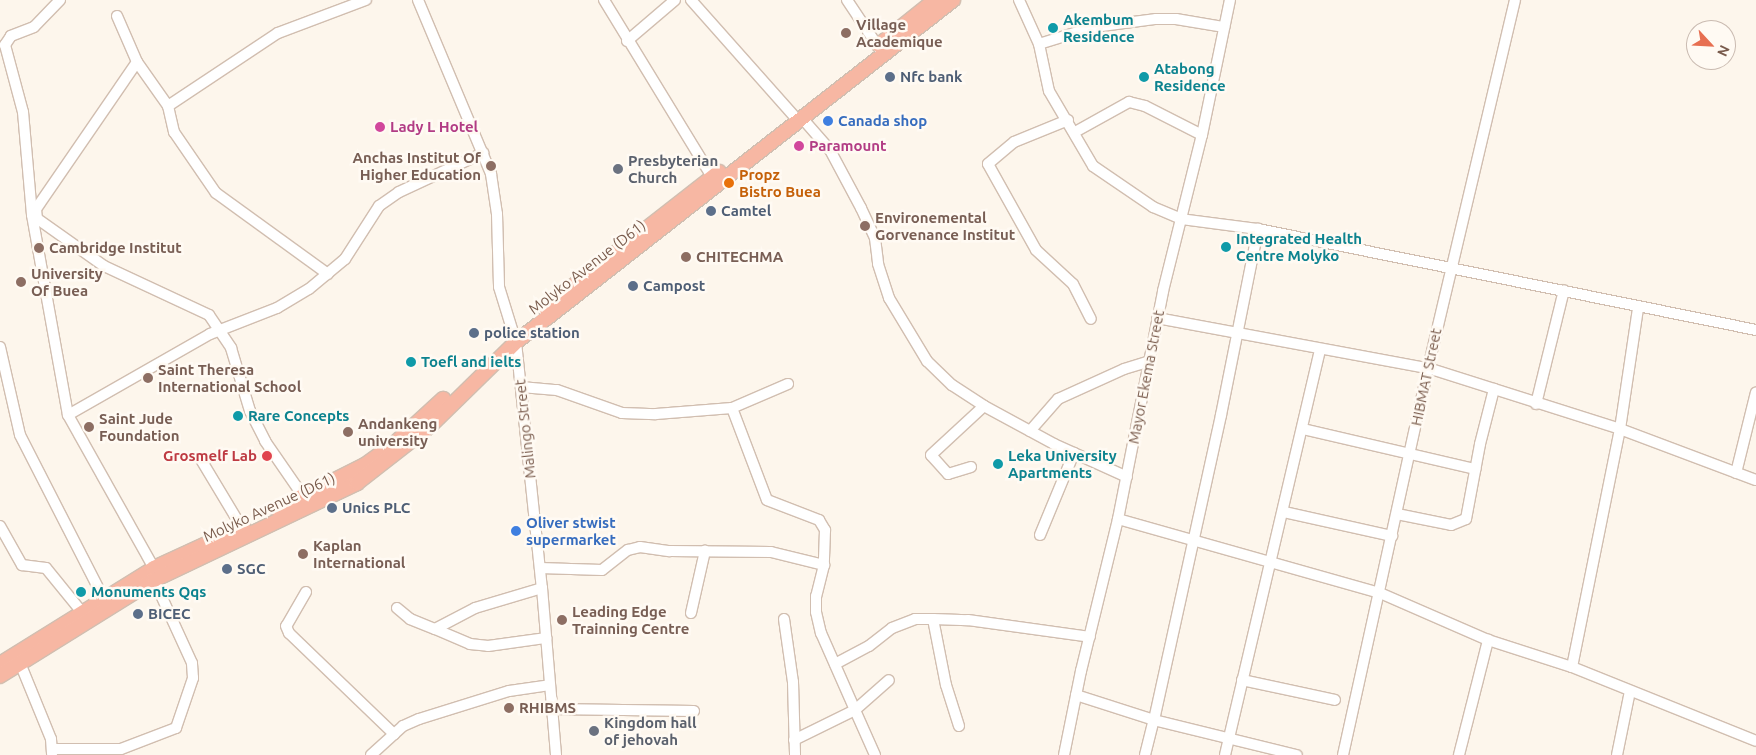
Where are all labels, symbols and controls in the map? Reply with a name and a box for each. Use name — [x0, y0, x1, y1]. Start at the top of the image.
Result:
place label: Akembum Residence — [1063, 10, 1135, 45]
place label: Village Academique — [856, 15, 943, 50]
north arrow — [1686, 20, 1736, 70]
marker: Akembum Residence — [1047, 22, 1059, 34]
marker: Village Academique — [840, 27, 852, 39]
text: N — [1714, 43, 1733, 59]
place label: Atabong Residence — [1154, 59, 1226, 94]
place label: Nfc bank — [900, 68, 963, 86]
marker: Nfc bank — [884, 71, 896, 83]
marker: Atabong Residence — [1138, 71, 1150, 83]
place label: Canada shop — [838, 112, 927, 130]
marker: Canada shop — [822, 115, 834, 127]
place label: Lady L Hotel — [390, 118, 478, 136]
marker: Lady L Hotel — [374, 121, 386, 133]
place label: Paramount — [809, 137, 887, 155]
marker: Paramount — [793, 140, 805, 152]
place label: Anchas Institut Of Higher Education — [353, 148, 481, 183]
place label: Presbyterian Church — [628, 151, 718, 186]
marker: Anchas Institut Of Higher Education — [485, 160, 497, 172]
marker: Presbyterian Church — [612, 163, 624, 175]
place label: Propz Bistro Buea — [739, 165, 821, 200]
marker: Propz Bistro Buea — [723, 177, 735, 189]
place label: Camtel — [721, 202, 771, 220]
marker: Camtel — [705, 205, 717, 217]
place label: Environemental Gorvenance Institut — [875, 208, 1015, 243]
street label: Molyko Avenue (D61) — [525, 216, 649, 318]
marker: Environemental Gorvenance Institut — [859, 220, 871, 232]
place label: Integrated Health Centre Molyko — [1236, 229, 1362, 264]
place label: Cambridge Institut — [49, 239, 182, 257]
marker: Integrated Health Centre Molyko — [1220, 241, 1232, 253]
marker: Cambridge Institut — [33, 242, 45, 254]
place label: CHITECHMA — [696, 248, 783, 266]
marker: CHITECHMA — [680, 251, 692, 263]
place label: University Of Buea — [31, 264, 103, 299]
marker: University Of Buea — [15, 276, 27, 288]
place label: Campost — [643, 277, 705, 295]
marker: Campost — [627, 280, 639, 292]
street label: Mayor Ekema Street — [1124, 309, 1168, 445]
place label: police station — [484, 324, 580, 342]
street label: HIBMAT Street — [1407, 326, 1445, 428]
marker: police station — [468, 327, 480, 339]
place label: Toefl and ielts — [421, 353, 521, 371]
marker: Toefl and ielts — [405, 356, 417, 368]
place label: Saint Theresa International School — [158, 360, 301, 395]
marker: Saint Theresa International School — [142, 372, 154, 384]
street label: Malingo Street — [511, 379, 539, 479]
place label: Rare Concepts — [248, 407, 349, 425]
place label: Saint Jude Foundation — [99, 409, 179, 444]
marker: Rare Concepts — [232, 410, 244, 422]
place label: Andankeng university — [358, 414, 437, 449]
marker: Saint Jude Foundation — [83, 421, 95, 433]
marker: Andankeng university — [342, 426, 354, 438]
place label: Leka University Apartments — [1008, 446, 1117, 481]
place label: Grosmelf Lab — [163, 447, 257, 465]
marker: Grosmelf Lab — [261, 450, 273, 462]
marker: Leka University Apartments — [992, 458, 1004, 470]
street label: Molyko Avenue (D61) — [200, 469, 338, 545]
place label: Unics PLC — [342, 499, 410, 517]
marker: Unics PLC — [326, 502, 338, 514]
place label: Oliver stwist supermarket — [526, 513, 616, 548]
marker: Oliver stwist supermarket — [510, 525, 522, 537]
place label: Kaplan International — [313, 536, 405, 571]
marker: Kaplan International — [297, 548, 309, 560]
place label: SGC — [237, 560, 265, 578]
marker: SGC — [221, 563, 233, 575]
place label: Monuments Qqs — [91, 583, 206, 601]
marker: Monuments Qqs — [75, 586, 87, 598]
place label: Leading Edge Trainning Centre — [572, 602, 689, 637]
place label: BICEC — [148, 605, 190, 623]
marker: BICEC — [132, 608, 144, 620]
marker: Leading Edge Trainning Centre — [556, 614, 568, 626]
place label: RHIBMS — [519, 699, 576, 717]
marker: RHIBMS — [503, 702, 515, 714]
place label: Kingdom hall of jehovah — [604, 713, 696, 748]
marker: Kingdom hall of jehovah — [588, 725, 600, 737]

